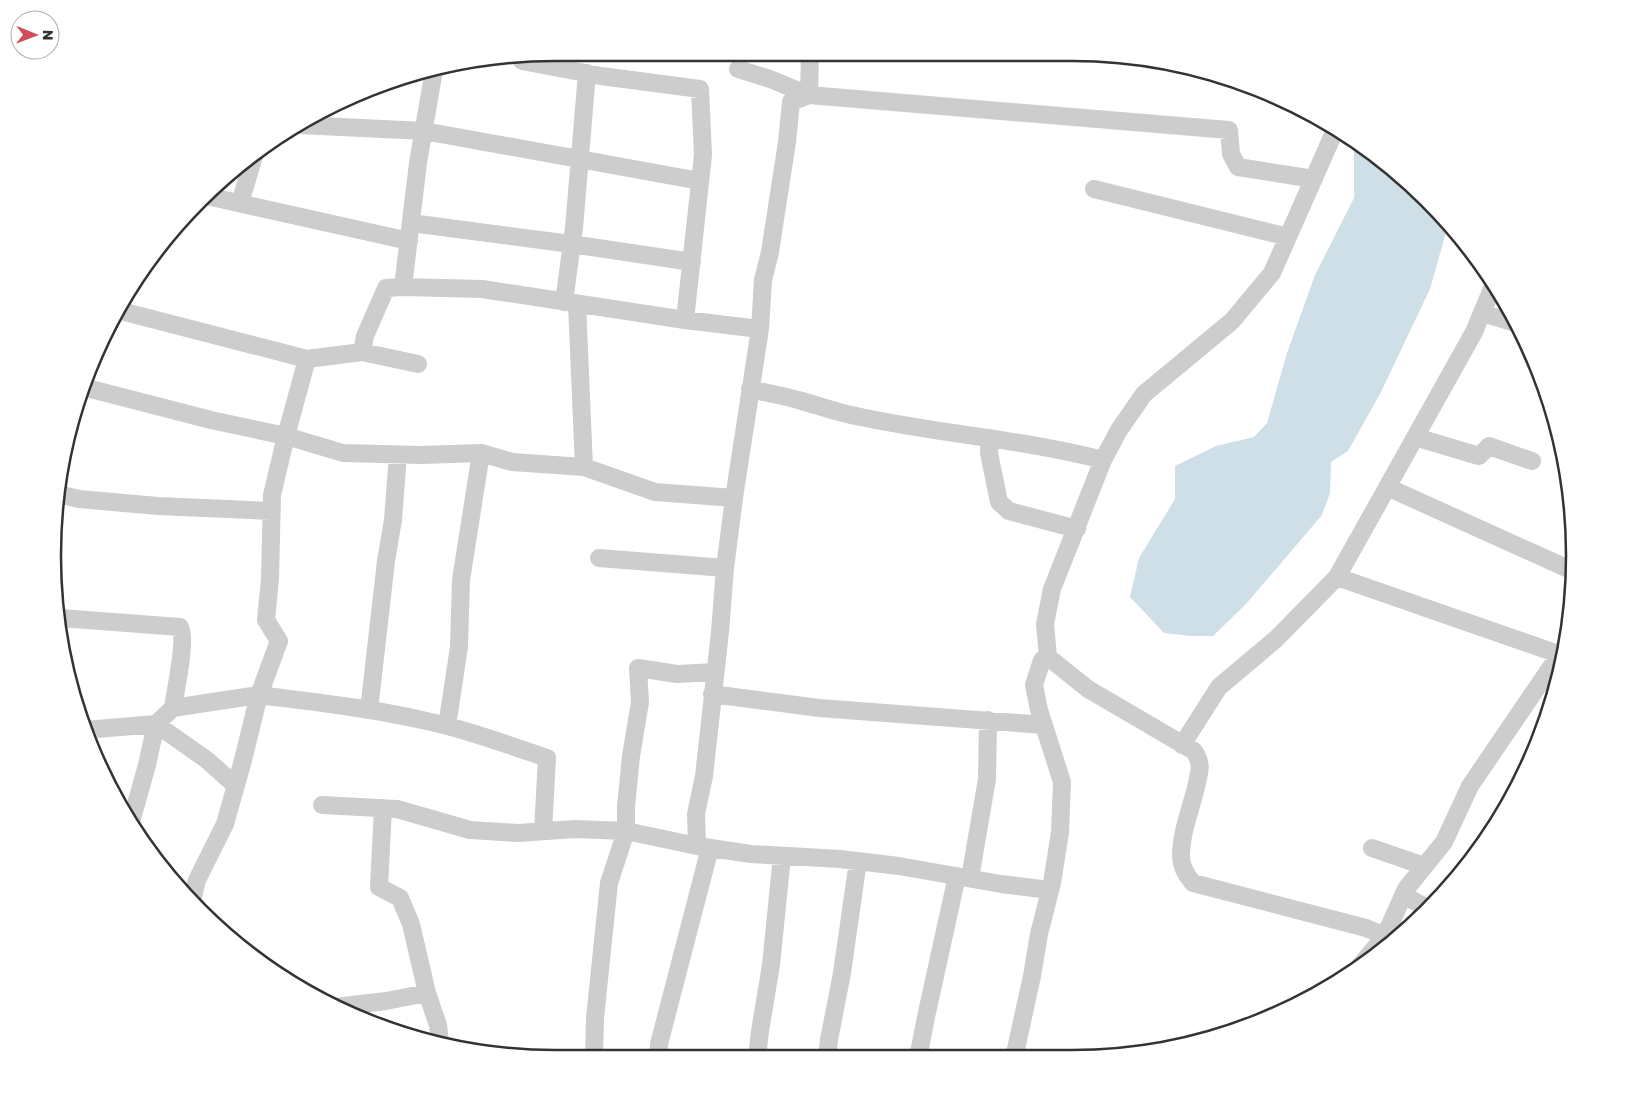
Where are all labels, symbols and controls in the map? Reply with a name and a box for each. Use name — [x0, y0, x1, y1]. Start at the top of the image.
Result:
north arrow — [10, 10, 60, 60]
text: N — [40, 30, 57, 41]

